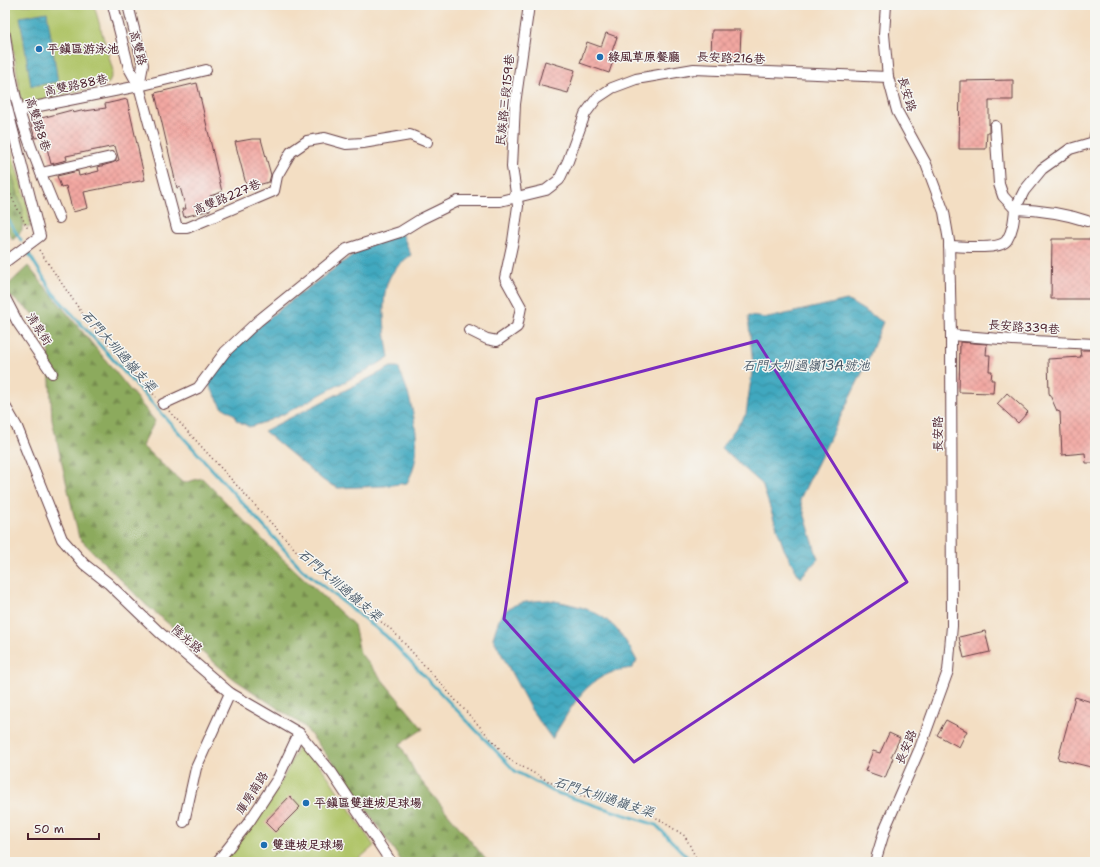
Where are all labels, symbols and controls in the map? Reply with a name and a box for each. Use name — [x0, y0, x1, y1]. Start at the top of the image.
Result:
street label: 高雙路 — [125, 28, 151, 68]
place label: 平鎮區游泳池 — [47, 41, 119, 57]
marker: 平鎮區游泳池 — [34, 44, 44, 54]
place label: 綠風草原餐廳 — [608, 49, 680, 65]
street label: 長安路216巷 — [696, 49, 766, 67]
marker: 綠風草原餐廳 — [595, 52, 605, 62]
street label: 民族路三段159巷 — [492, 53, 518, 147]
street label: 高雙路88巷 — [43, 70, 109, 100]
street label: 長安路 — [894, 74, 920, 114]
street label: 高雙路8巷 — [22, 95, 54, 153]
street label: 高雙路227巷 — [191, 176, 263, 218]
water label: 石門大圳過嶺支渠 — [78, 307, 161, 396]
street label: 清泉街 — [22, 310, 56, 348]
street label: 長安路339巷 — [988, 317, 1060, 337]
water label: 石門大圳過嶺13A號池 — [742, 357, 871, 374]
street label: 長安路 — [930, 416, 946, 452]
water label: 石門大圳過嶺支渠 — [295, 545, 386, 626]
street label: 陸光路 — [168, 621, 206, 657]
street label: 長安路 — [892, 727, 920, 767]
street label: 庫房南路 — [232, 769, 272, 817]
water label: 石門大圳過嶺支渠 — [552, 773, 657, 821]
place label: 平鎮區雙連坡足球場 — [314, 795, 422, 811]
marker: 平鎮區雙連坡足球場 — [301, 798, 311, 808]
scale bar — [28, 815, 99, 841]
text: 50 m — [34, 821, 64, 837]
place label: 雙連坡足球場 — [272, 837, 344, 853]
marker: 雙連坡足球場 — [259, 840, 269, 850]

